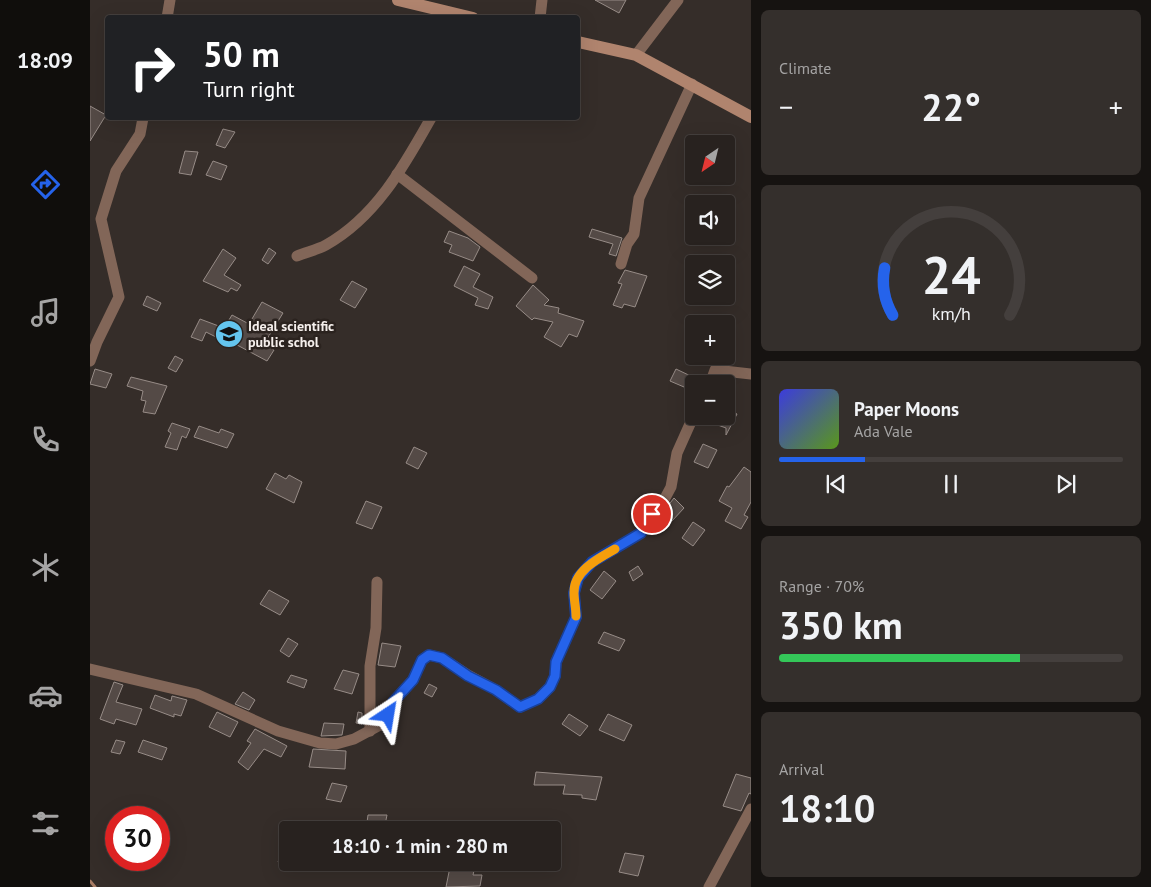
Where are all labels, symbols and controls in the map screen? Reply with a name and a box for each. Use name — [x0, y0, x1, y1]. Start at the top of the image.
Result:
text: 50 m — [203, 31, 280, 77]
icon: right — [120, 35, 185, 100]
text: 18:09 — [17, 46, 73, 74]
text: Climate — [779, 58, 831, 78]
text: Turn right — [203, 75, 295, 103]
text: 22° — [921, 82, 981, 131]
text: − — [779, 88, 793, 125]
text: + — [1109, 88, 1123, 125]
north arrow — [685, 135, 735, 185]
map controls — [685, 135, 735, 425]
icon: directions — [28, 167, 63, 202]
button: sound — [685, 195, 735, 245]
text: 24 — [922, 241, 980, 308]
button: layers — [685, 255, 735, 305]
icon: music — [28, 295, 63, 330]
text: km/h — [931, 302, 971, 325]
button: + — [685, 315, 735, 365]
place label: Ideal scientific public schol — [248, 317, 334, 351]
school or university icon: Ideal scientific public schol — [214, 319, 244, 349]
button: − — [685, 375, 735, 425]
text: Paper Moons — [854, 397, 959, 421]
text: Ada Vale — [854, 421, 913, 441]
icon: phone — [28, 422, 63, 457]
icon: previous — [822, 470, 850, 498]
icon: pause — [937, 470, 965, 498]
icon: next — [1052, 470, 1080, 498]
pin — [631, 493, 673, 535]
icon: arrive — [638, 500, 666, 528]
icon: climate — [28, 550, 63, 585]
text: Range · 70% — [779, 576, 864, 596]
text: 350 km — [779, 600, 903, 649]
icon: car — [28, 678, 63, 713]
position arrow — [361, 688, 413, 740]
text: Arrival — [779, 759, 824, 779]
text: 18:10 — [779, 783, 875, 832]
icon: filters — [28, 806, 63, 841]
speed limit sign: 30 — [105, 806, 170, 871]
text: 18:10 · 1 min · 280 m — [332, 834, 508, 858]

